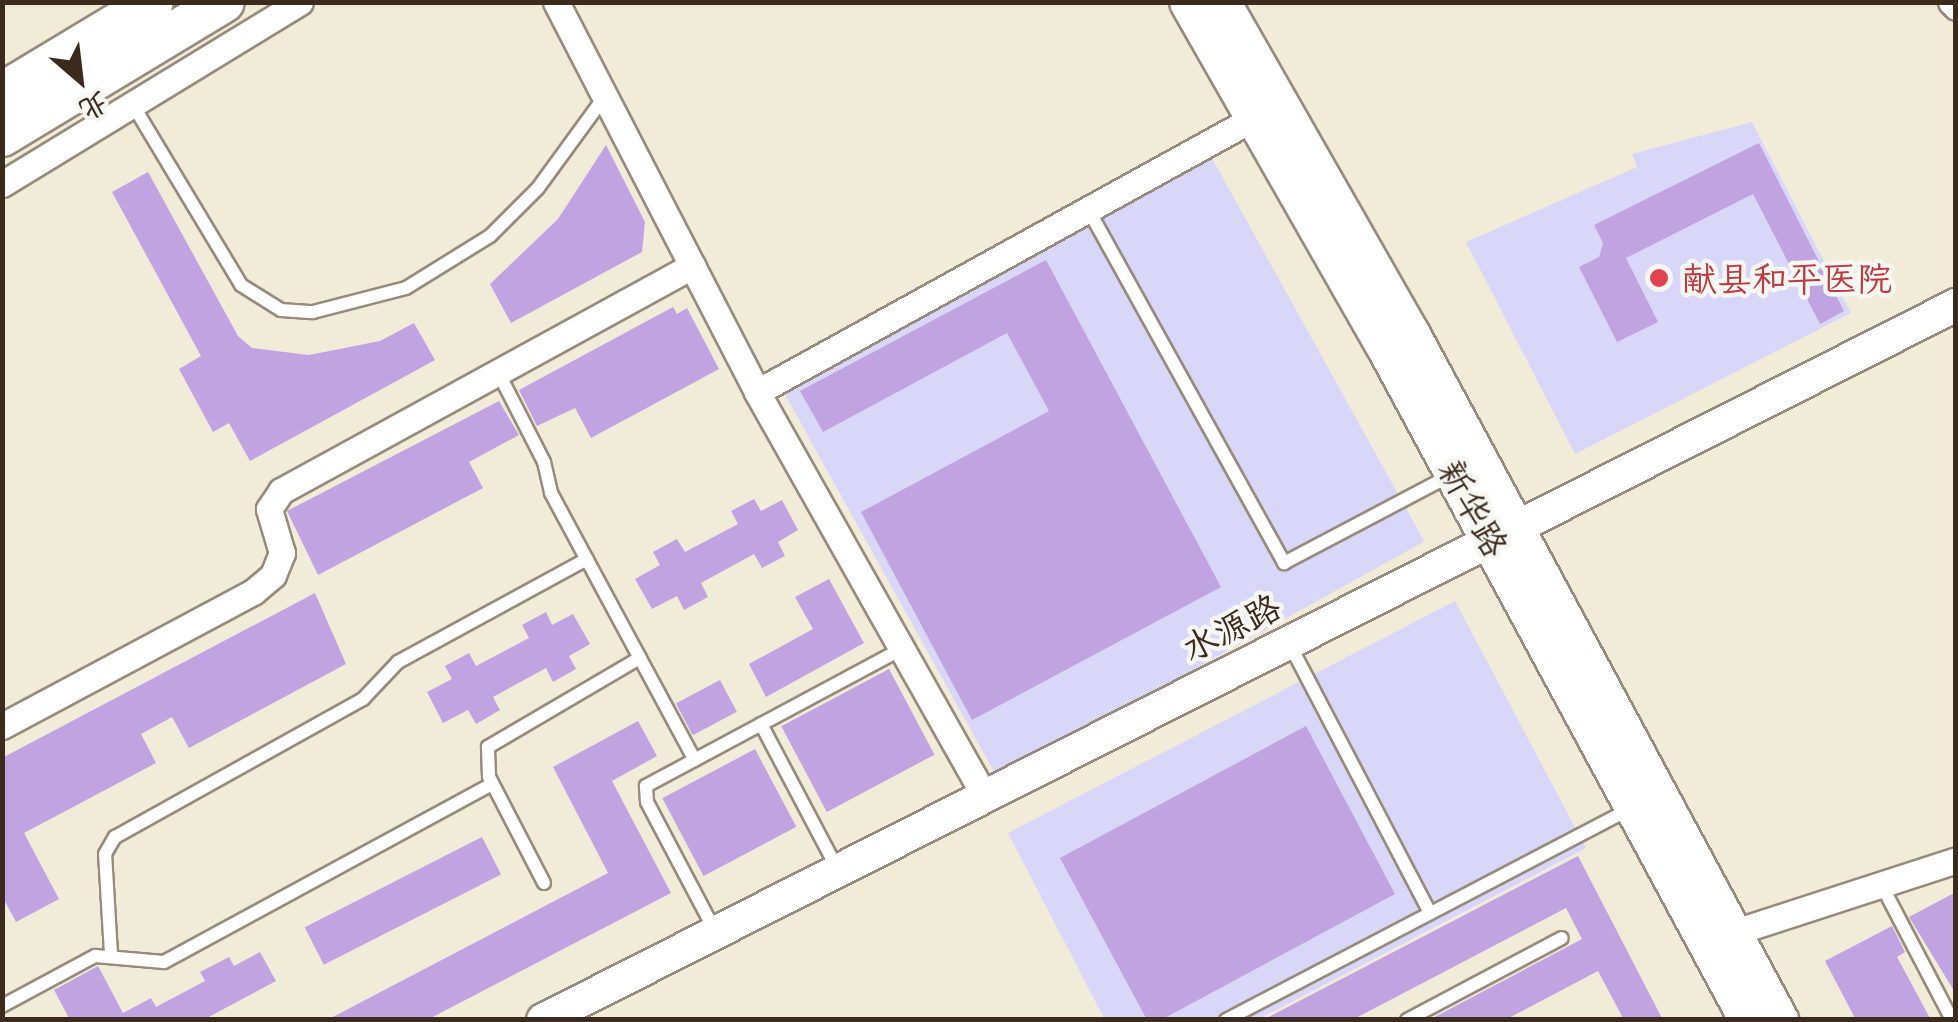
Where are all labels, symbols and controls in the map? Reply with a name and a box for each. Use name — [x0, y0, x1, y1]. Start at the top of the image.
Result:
north arrow — [30, 30, 130, 130]
text: 北 — [73, 84, 115, 129]
place label: 献县和平医院 — [1682, 257, 1892, 299]
marker: 献县和平医院 — [1646, 265, 1672, 291]
street label: 新华路 — [1430, 452, 1518, 564]
street label: 水源路 — [1175, 584, 1287, 670]

